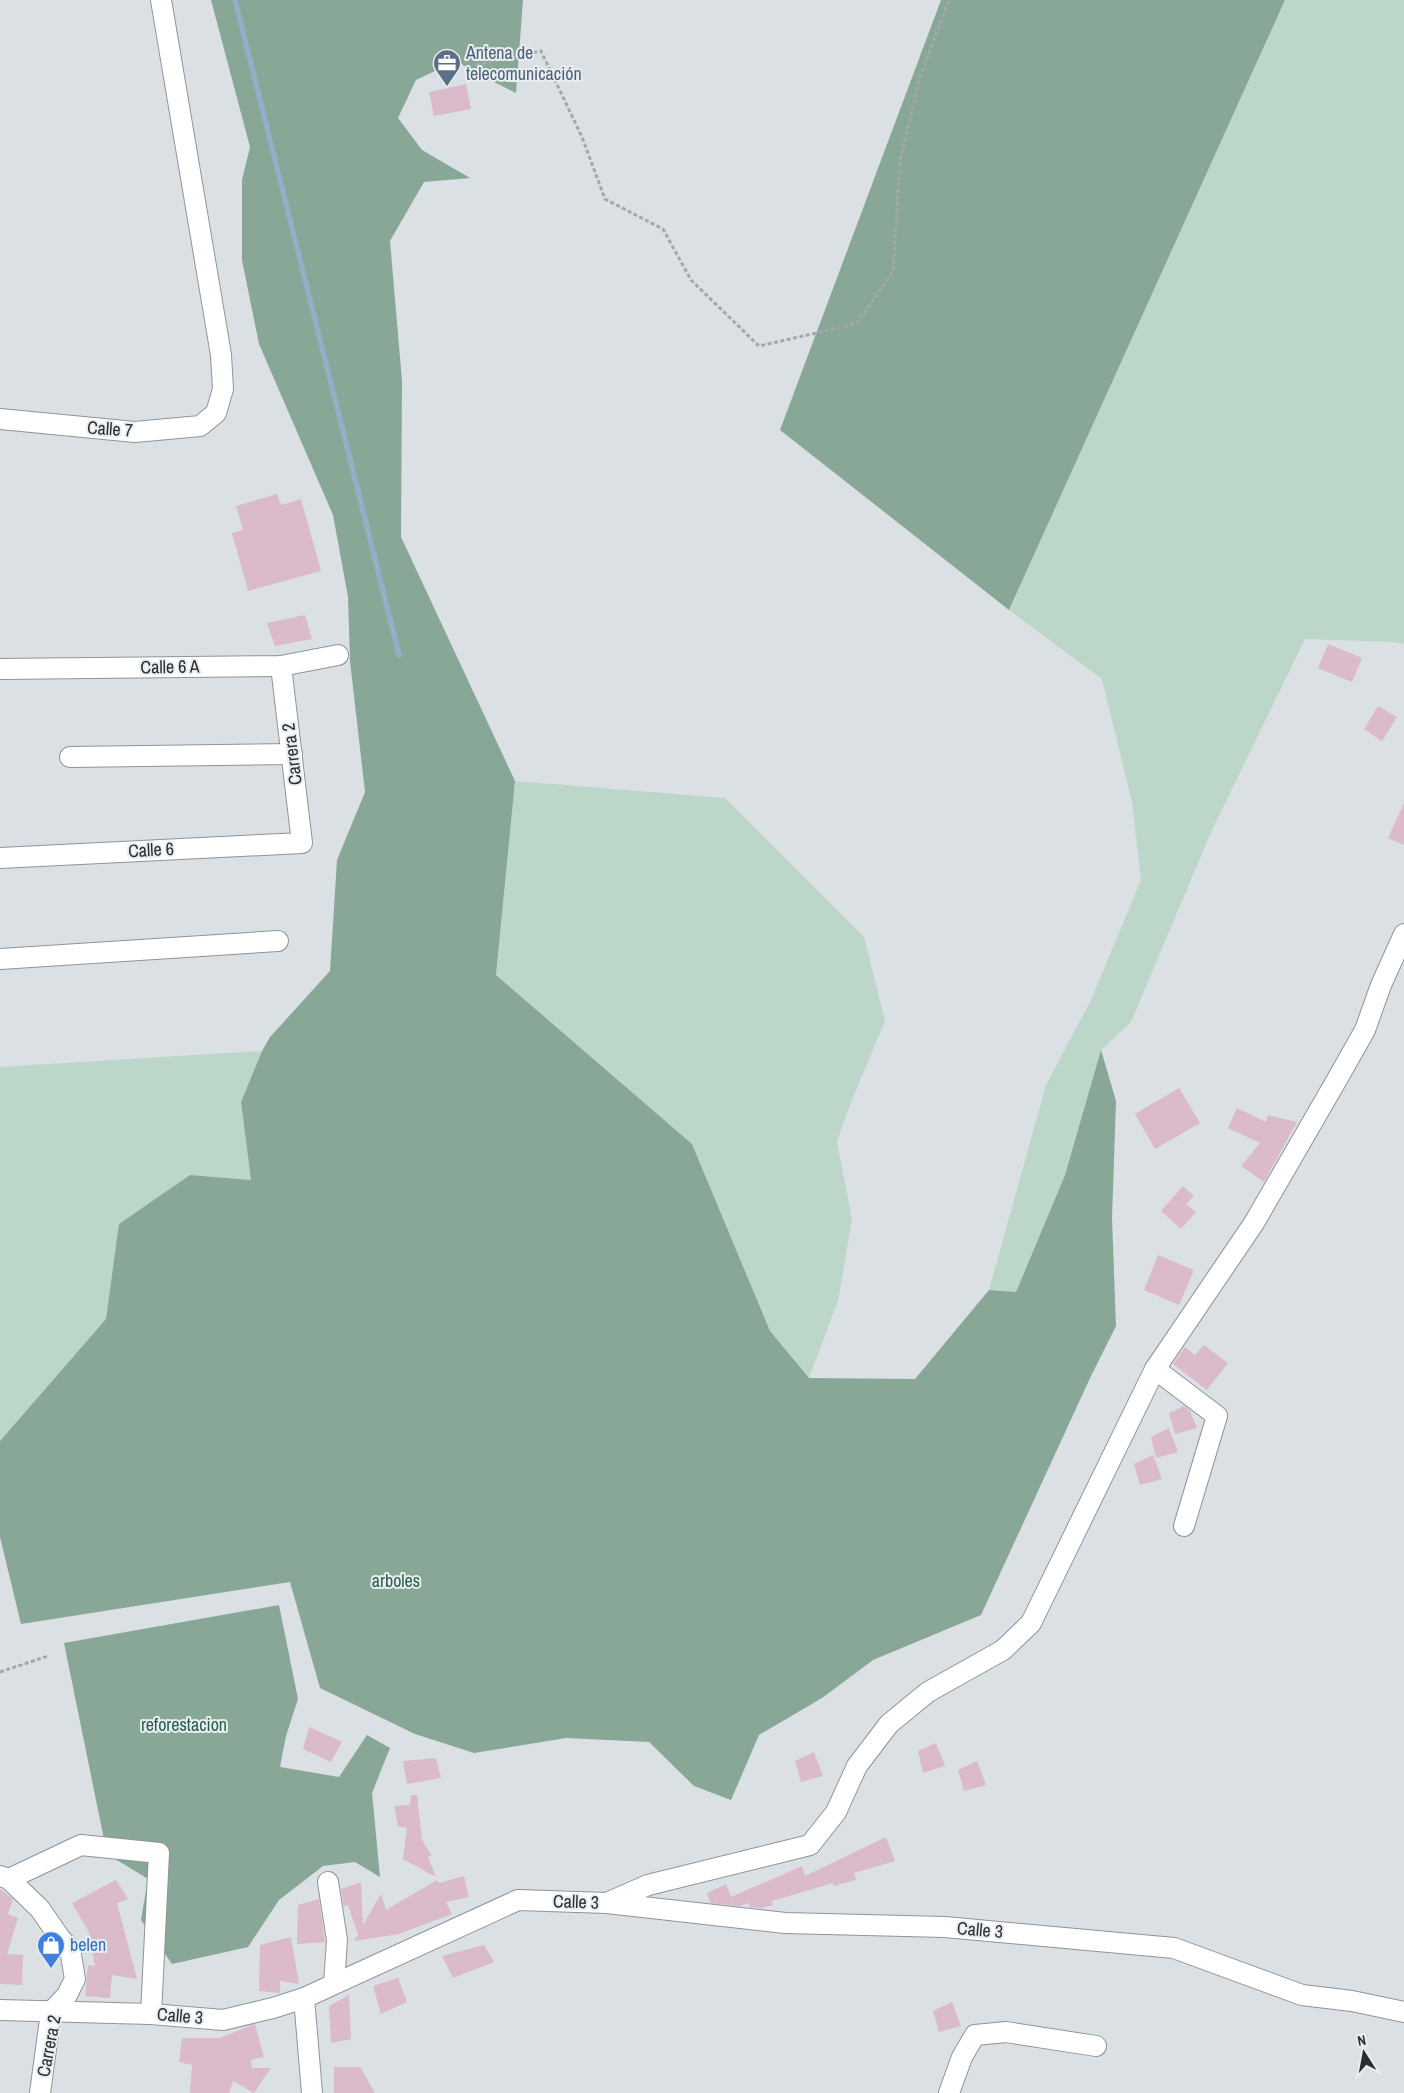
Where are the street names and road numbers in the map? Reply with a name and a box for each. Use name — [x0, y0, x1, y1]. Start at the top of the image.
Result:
street label: Calle 7 — [86, 414, 134, 443]
street label: Calle 6 A — [140, 653, 200, 680]
street label: Carrera 2 — [275, 722, 308, 787]
street label: Calle 6 — [127, 836, 175, 863]
street label: Calle 3 — [553, 1888, 599, 1915]
street label: Calle 3 — [956, 1915, 1004, 1944]
street label: Calle 3 — [156, 2001, 204, 2030]
street label: Carrera 2 — [30, 2013, 67, 2079]

